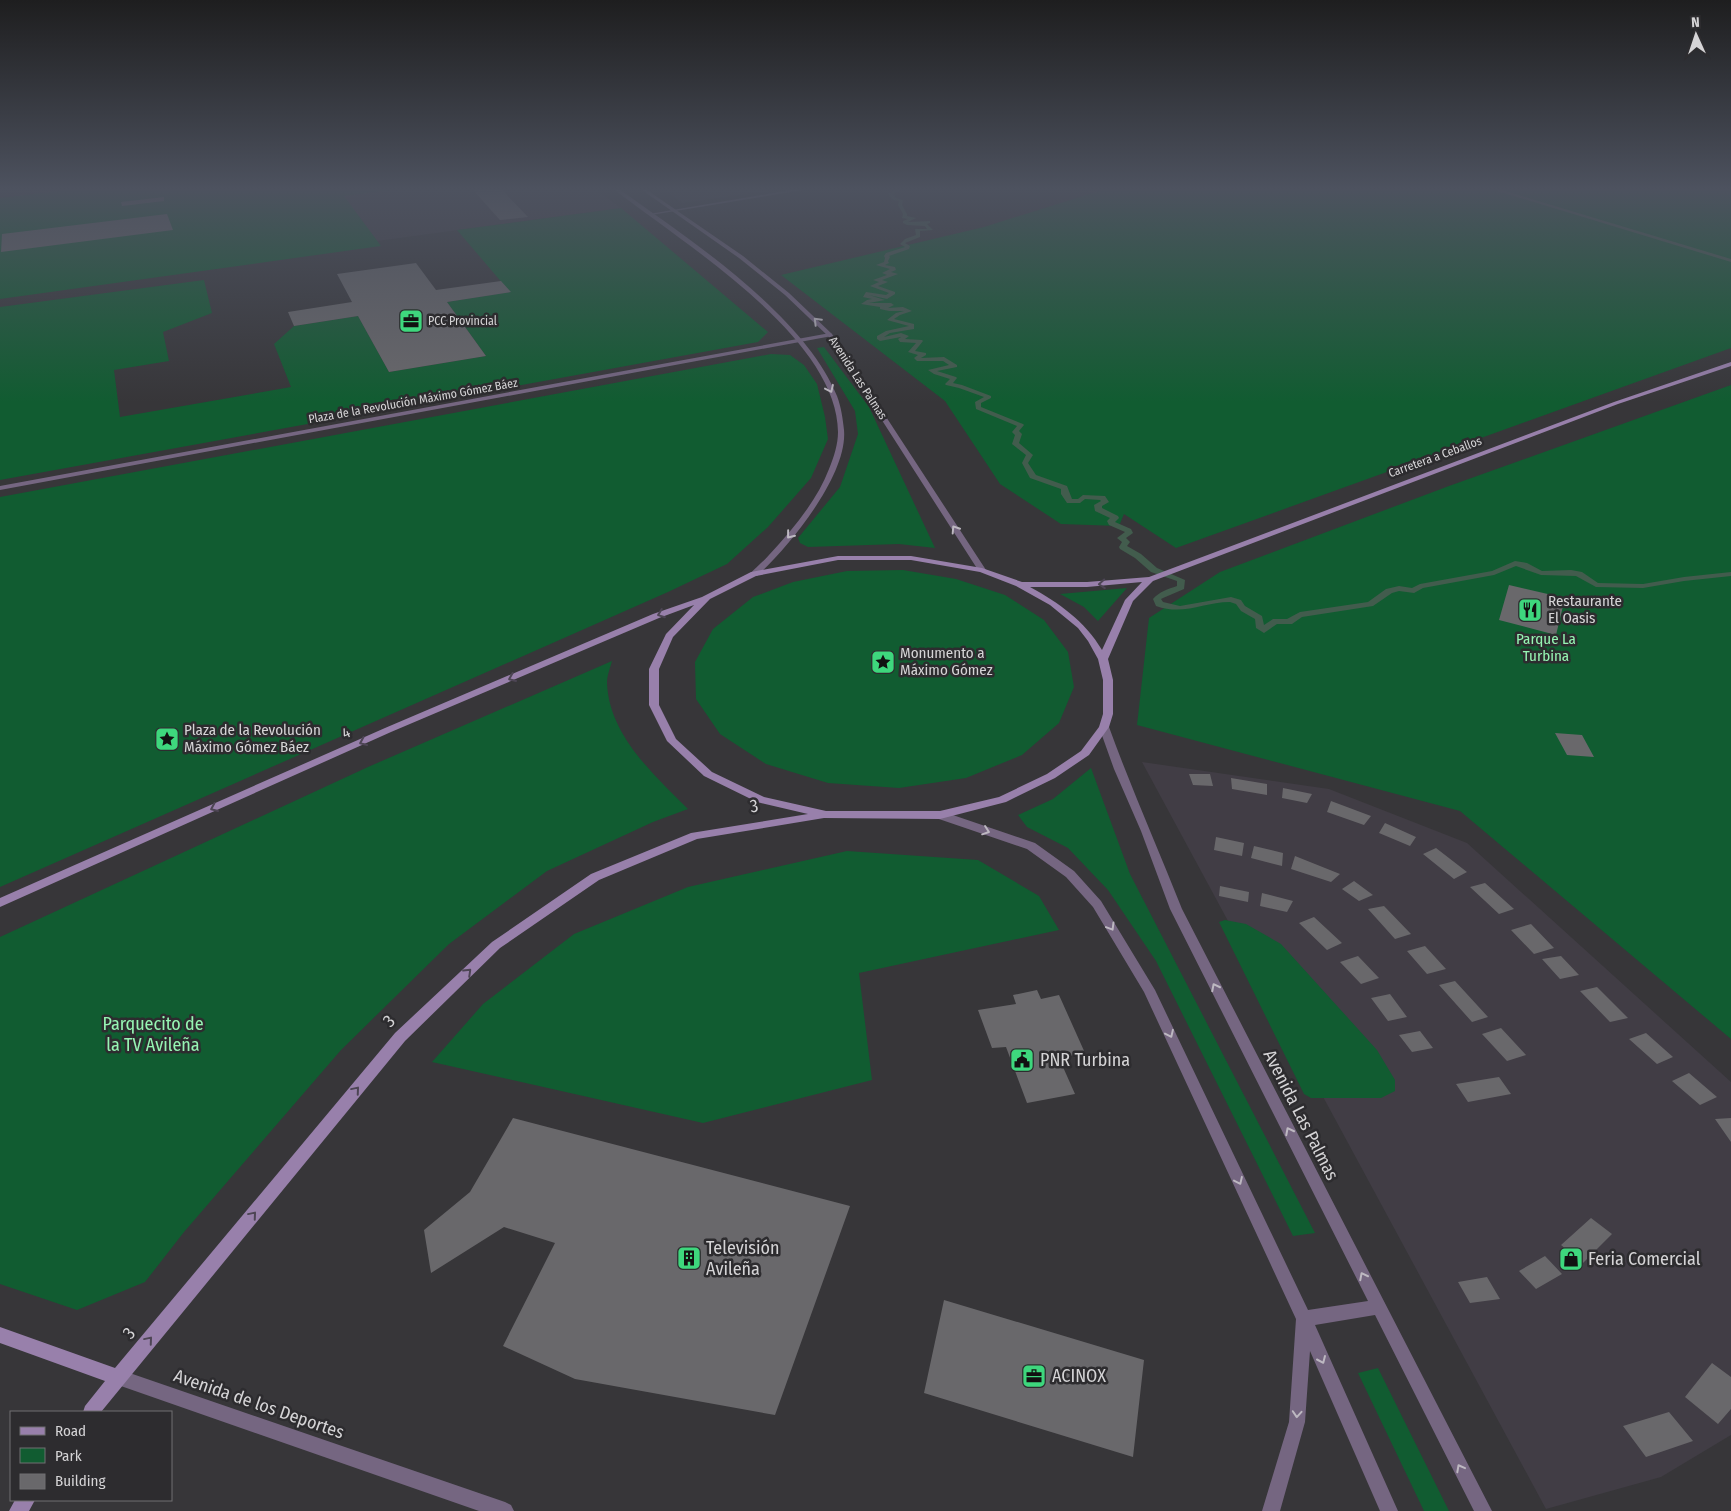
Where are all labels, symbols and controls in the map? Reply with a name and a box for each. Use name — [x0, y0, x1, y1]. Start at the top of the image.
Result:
north arrow — [1671, 10, 1721, 60]
text: N — [1691, 14, 1700, 31]
office icon: PCC Provincial — [398, 308, 424, 334]
place label: PCC Provincial — [428, 314, 497, 328]
one-way arrow — [814, 318, 823, 327]
street label: Avenida Las Palmas — [826, 334, 890, 422]
street label: Plaza de la Revolución Máximo Gómez Báez — [307, 376, 519, 426]
one-way arrow — [823, 383, 833, 392]
street label: Carretera a Ceballos — [1386, 434, 1484, 480]
one-way arrow — [952, 526, 961, 535]
one-way arrow — [787, 529, 795, 538]
one-way arrow — [1098, 579, 1106, 590]
place label: Restaurante El Oasis — [1548, 592, 1622, 627]
restaurant icon: Restaurante El Oasis — [1517, 597, 1543, 623]
one-way arrow — [658, 609, 666, 619]
park label: Parque La Turbina — [1516, 630, 1576, 665]
place label: Monumento a Máximo Gómez — [900, 644, 993, 679]
place icon: Monumento a Máximo Gómez — [870, 649, 896, 675]
one-way arrow — [508, 672, 517, 683]
place label: Plaza de la Revolución Máximo Gómez Báez — [184, 721, 321, 756]
street label: 4 — [339, 723, 353, 743]
place icon: Plaza de la Revolución Máximo Gómez Báez — [154, 726, 180, 752]
one-way arrow — [359, 735, 368, 746]
street label: 3 — [748, 794, 760, 818]
one-way arrow — [210, 801, 219, 812]
one-way arrow — [981, 825, 990, 835]
one-way arrow — [1104, 922, 1114, 931]
one-way arrow — [462, 969, 471, 978]
one-way arrow — [1211, 983, 1221, 992]
street label: 3 — [378, 1010, 400, 1032]
park label: Parquecito de la TV Avileña — [102, 1013, 204, 1056]
one-way arrow — [1163, 1029, 1174, 1038]
street label: Avenida Las Palmas — [1259, 1046, 1344, 1184]
public building icon: PNR Turbina — [1009, 1047, 1035, 1073]
place label: PNR Turbina — [1040, 1049, 1130, 1071]
one-way arrow — [351, 1086, 360, 1095]
one-way arrow — [1285, 1128, 1295, 1137]
one-way arrow — [1233, 1176, 1243, 1185]
one-way arrow — [247, 1211, 256, 1220]
place label: Televisión Avileña — [706, 1237, 779, 1280]
building icon: Televisión Avileña — [676, 1245, 702, 1271]
shop icon: Feria Comercial — [1558, 1246, 1584, 1272]
place label: Feria Comercial — [1588, 1248, 1701, 1270]
one-way arrow — [1359, 1272, 1369, 1281]
street label: 3 — [118, 1323, 140, 1343]
one-way arrow — [143, 1336, 152, 1345]
one-way arrow — [1316, 1355, 1327, 1364]
office icon: ACINOX — [1021, 1363, 1047, 1389]
street label: Avenida de los Deportes — [171, 1365, 347, 1444]
place label: ACINOX — [1052, 1365, 1106, 1387]
legend — [10, 1411, 172, 1501]
one-way arrow — [1292, 1411, 1303, 1419]
text: Road — [55, 1422, 86, 1440]
text: Park — [55, 1447, 82, 1465]
one-way arrow — [1456, 1464, 1466, 1473]
text: Building — [55, 1472, 106, 1490]

